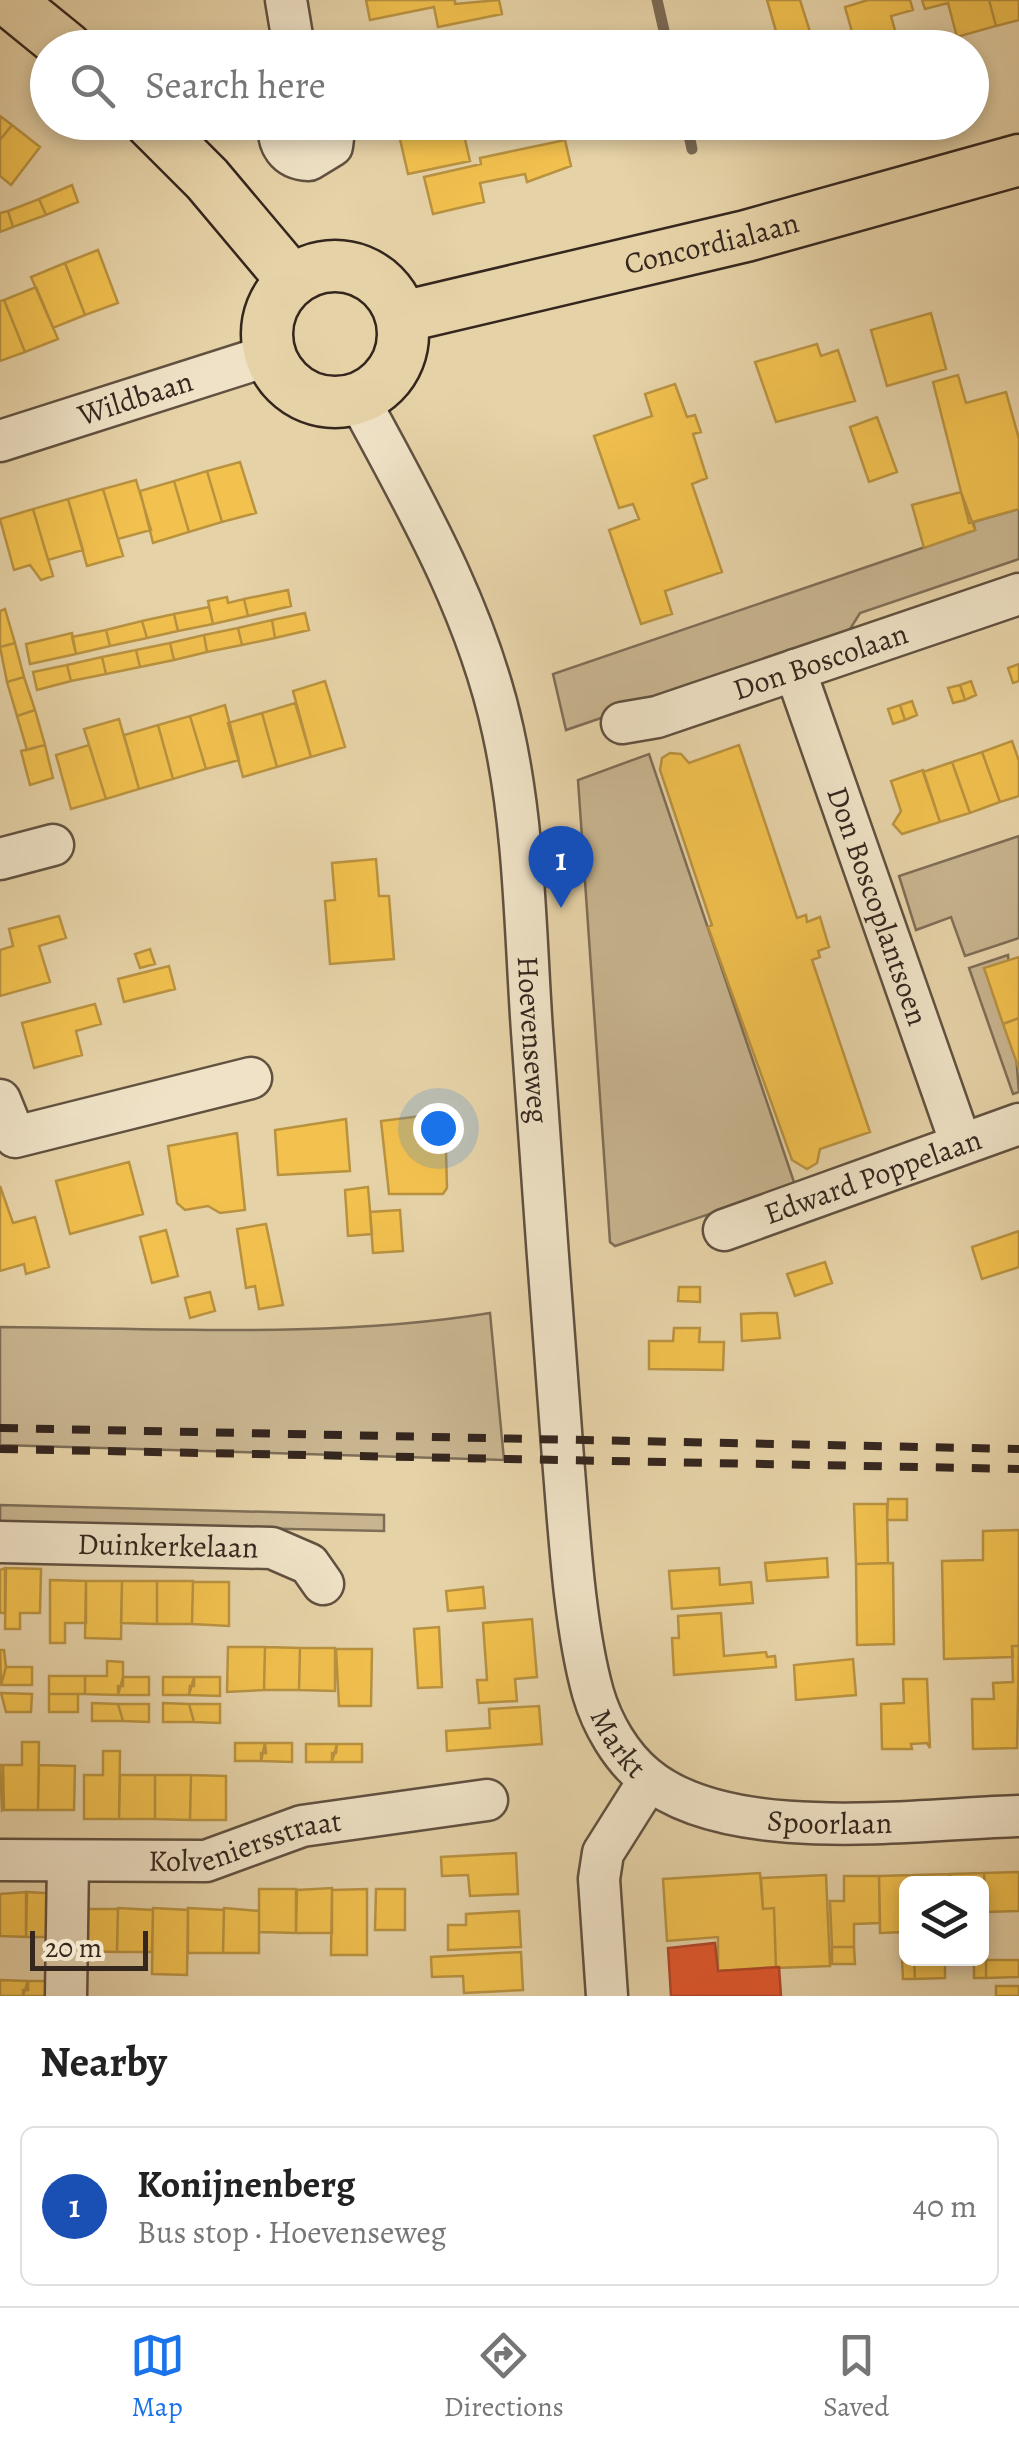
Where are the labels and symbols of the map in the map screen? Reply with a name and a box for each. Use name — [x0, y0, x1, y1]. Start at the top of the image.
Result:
street label: Concordialaan — [620, 202, 803, 284]
street label: Wildbaan — [72, 361, 198, 435]
street label: Don Boscolaan — [728, 613, 913, 710]
street label: Don Boscoplantsoen — [817, 781, 938, 1031]
pin: 1 — [528, 826, 594, 908]
street label: Hoevenseweg — [508, 955, 558, 1125]
your location — [413, 1103, 464, 1154]
street label: Edward Poppelaan — [759, 1119, 987, 1234]
street label: Duinkerkelaan — [77, 1524, 259, 1568]
street label: Markt — [581, 1702, 655, 1787]
street label: Spoorlaan — [765, 1800, 893, 1844]
street label: Kolveniersstraat — [148, 1801, 344, 1881]
scale bar — [30, 1926, 148, 1970]

